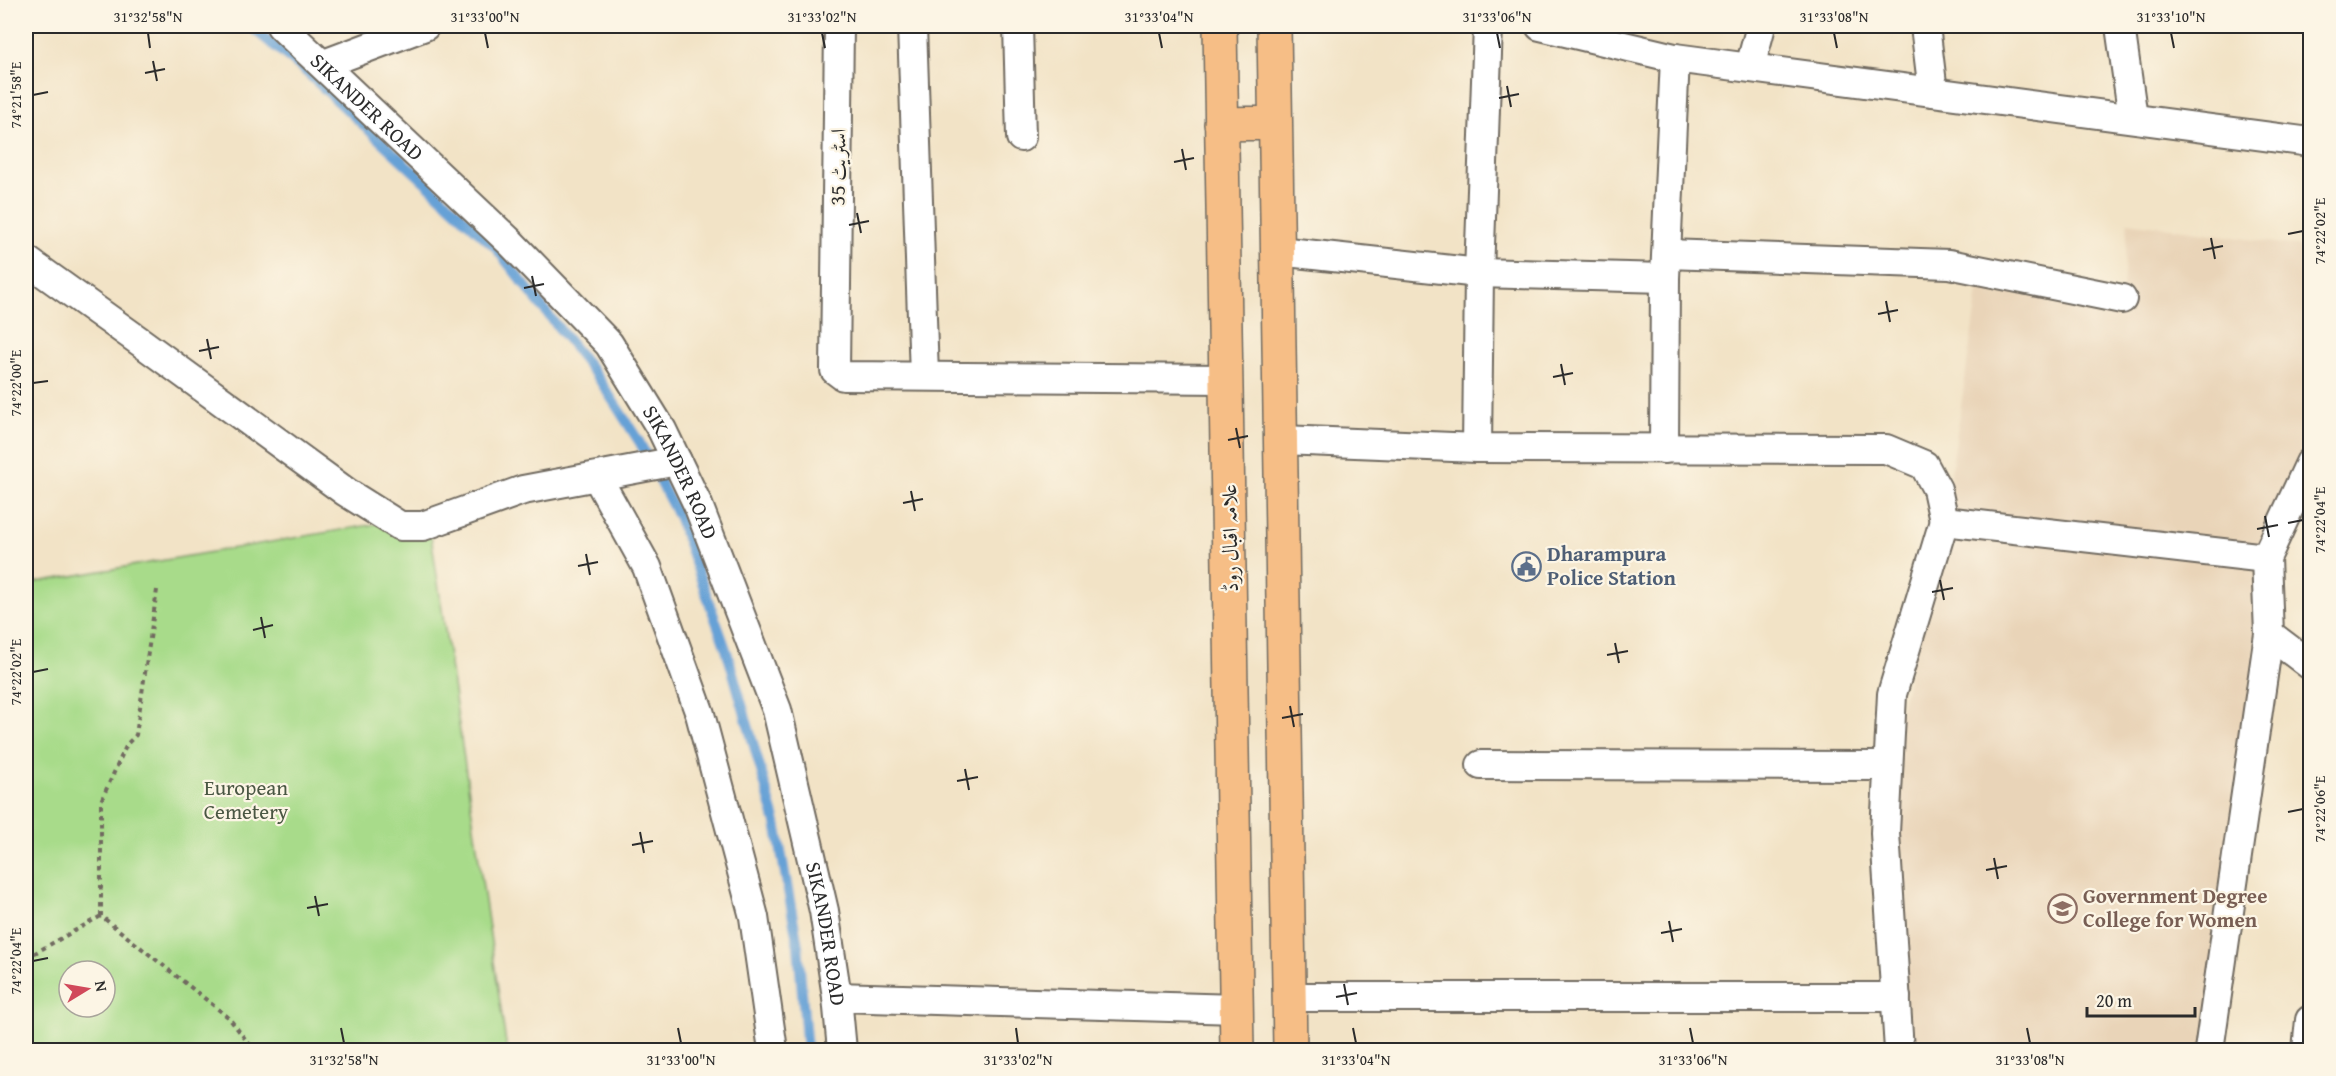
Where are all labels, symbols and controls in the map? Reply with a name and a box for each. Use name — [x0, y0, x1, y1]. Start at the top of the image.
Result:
text: 31°32'58"N — [114, 6, 183, 27]
text: 31°33'00"N — [451, 6, 520, 27]
text: 31°33'02"N — [788, 6, 857, 27]
text: 31°33'04"N — [1125, 6, 1194, 27]
text: 31°33'06"N — [1463, 6, 1532, 27]
text: 31°33'08"N — [1800, 6, 1869, 27]
text: 31°33'10"N — [2137, 6, 2206, 27]
street label: SIKANDER ROAD — [304, 45, 431, 168]
text: 74°21'58"E — [5, 61, 26, 128]
street label: اسٹریٹ 35 — [821, 128, 854, 206]
text: 74°22'02"E — [2309, 197, 2330, 264]
text: 74°22'00"E — [5, 349, 26, 416]
street label: SIKANDER ROAD — [635, 399, 726, 544]
street label: علامہ اقبال روڈ — [1213, 484, 1246, 592]
text: 74°22'04"E — [2309, 486, 2330, 553]
place label: Dharampura Police Station — [1547, 538, 1676, 593]
public building icon: Dharampura Police Station — [1510, 550, 1542, 582]
text: 74°22'02"E — [5, 638, 26, 705]
park label: European Cemetery — [204, 772, 289, 827]
text: 74°22'06"E — [2309, 775, 2330, 842]
street label: SIKANDER ROAD — [798, 859, 854, 1007]
place label: Government Degree College for Women — [2083, 880, 2267, 935]
school or university icon: Government Degree College for Women — [2046, 892, 2078, 924]
text: 74°22'04"E — [5, 927, 26, 994]
north arrow — [57, 959, 117, 1019]
text: N — [89, 979, 115, 994]
scale bar — [2087, 980, 2195, 1018]
text: 20 m — [2096, 987, 2132, 1014]
text: 31°32'58"N — [310, 1049, 379, 1070]
text: 31°33'00"N — [647, 1049, 716, 1070]
text: 31°33'02"N — [984, 1049, 1053, 1070]
text: 31°33'04"N — [1322, 1049, 1391, 1070]
text: 31°33'06"N — [1659, 1049, 1728, 1070]
text: 31°33'08"N — [1996, 1049, 2065, 1070]

